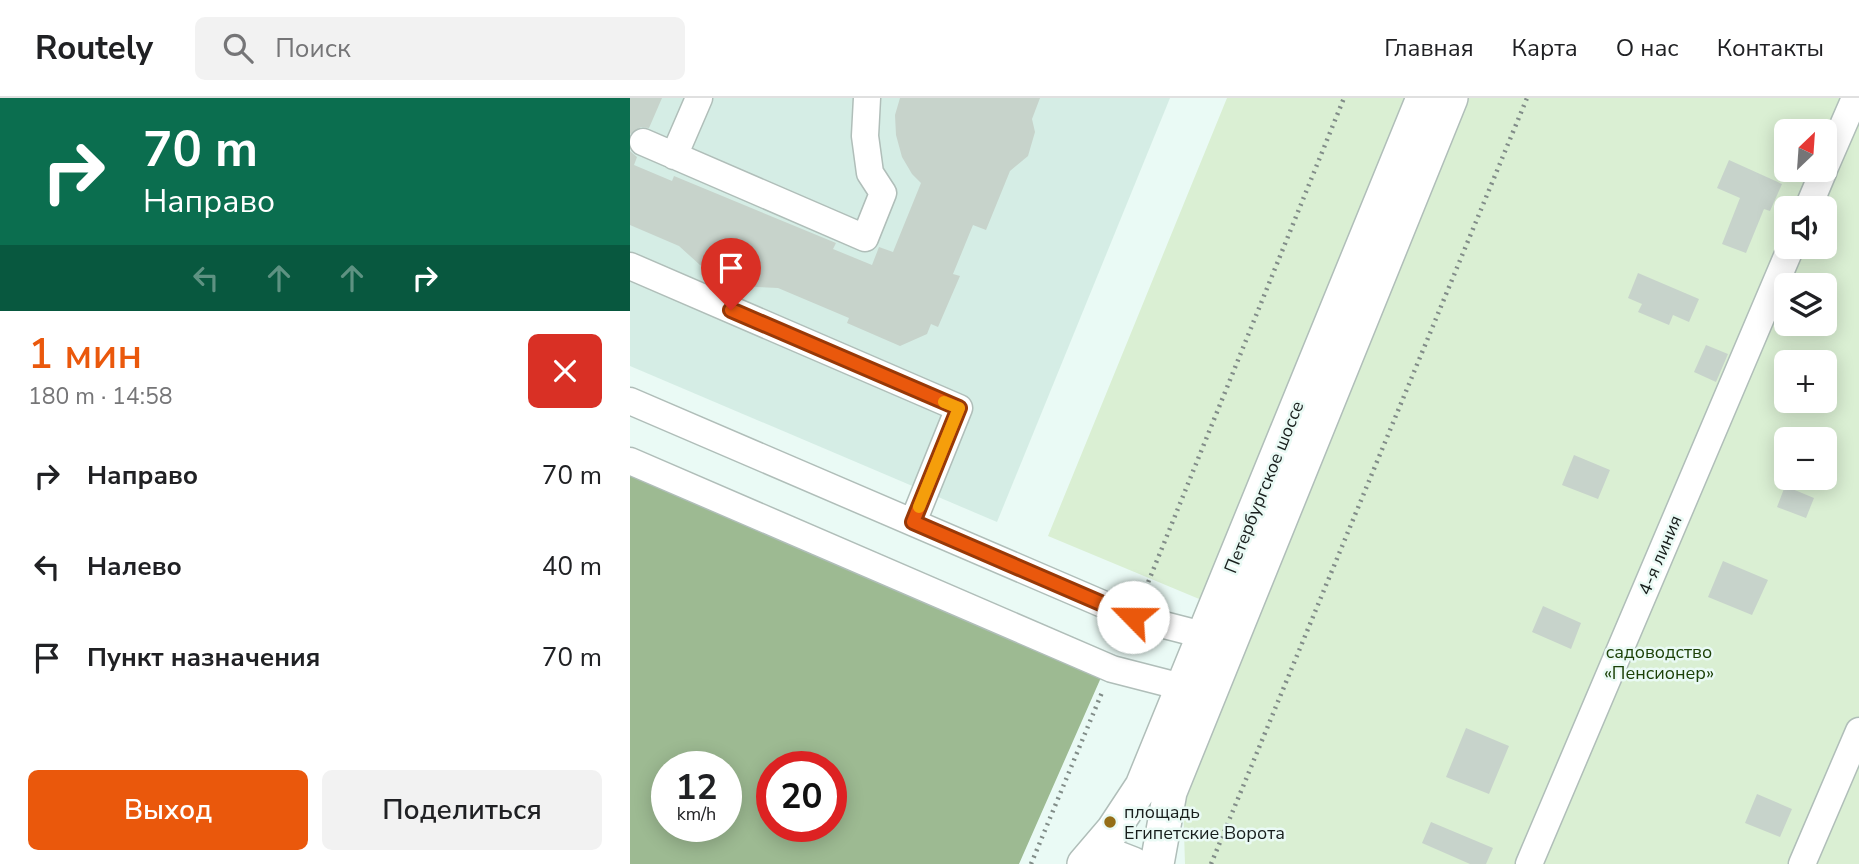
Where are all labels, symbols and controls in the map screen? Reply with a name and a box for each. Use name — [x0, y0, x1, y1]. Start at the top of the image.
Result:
search box — [195, 17, 685, 80]
text: Routely — [35, 26, 153, 71]
icon: search — [219, 29, 257, 67]
text: Поиск — [275, 31, 351, 66]
text: Главная — [1384, 32, 1474, 64]
text: Карта — [1512, 32, 1578, 64]
text: О нас — [1616, 32, 1679, 64]
text: Контакты — [1717, 32, 1824, 64]
text: 70 m — [143, 116, 258, 183]
north arrow — [1774, 119, 1838, 182]
map controls — [1774, 119, 1837, 490]
icon: right — [28, 126, 119, 217]
text: Направо — [143, 180, 275, 223]
button: sound — [1774, 196, 1837, 259]
pin — [701, 238, 761, 310]
icon: arrive — [712, 249, 750, 287]
icon: left — [187, 259, 225, 297]
icon: ahead — [260, 259, 298, 297]
icon: ahead — [333, 259, 371, 297]
icon: right — [406, 259, 444, 297]
button: layers — [1774, 273, 1837, 336]
text: 1 мин — [28, 326, 142, 383]
button: close — [528, 334, 602, 408]
button: + — [1774, 350, 1837, 413]
text: 180 m · 14:58 — [28, 381, 173, 412]
street label: Петербургское шоссе — [1218, 397, 1310, 577]
button: − — [1774, 427, 1837, 490]
icon: right — [28, 457, 66, 495]
text: Направо — [87, 458, 198, 493]
text: 70 m — [542, 458, 602, 493]
street label: 4-я линия — [1632, 511, 1688, 599]
icon: left — [28, 548, 66, 586]
text: Налево — [87, 549, 182, 584]
text: 40 m — [542, 549, 602, 584]
position arrow — [1096, 580, 1170, 654]
icon: arrive — [28, 639, 66, 677]
text: Пункт назначения — [87, 640, 320, 675]
text: 70 m — [542, 640, 602, 675]
park label: садоводство «Пенсионер» — [1604, 640, 1714, 685]
speed limit sign: 20 — [756, 751, 847, 842]
text: 12 — [675, 764, 718, 811]
button: Выход — [28, 770, 308, 850]
button: Поделиться — [322, 770, 602, 850]
place label: площадь Египетские Ворота — [1124, 800, 1285, 845]
text: km/h — [677, 802, 716, 826]
marker: площадь Египетские Ворота — [1102, 814, 1118, 830]

